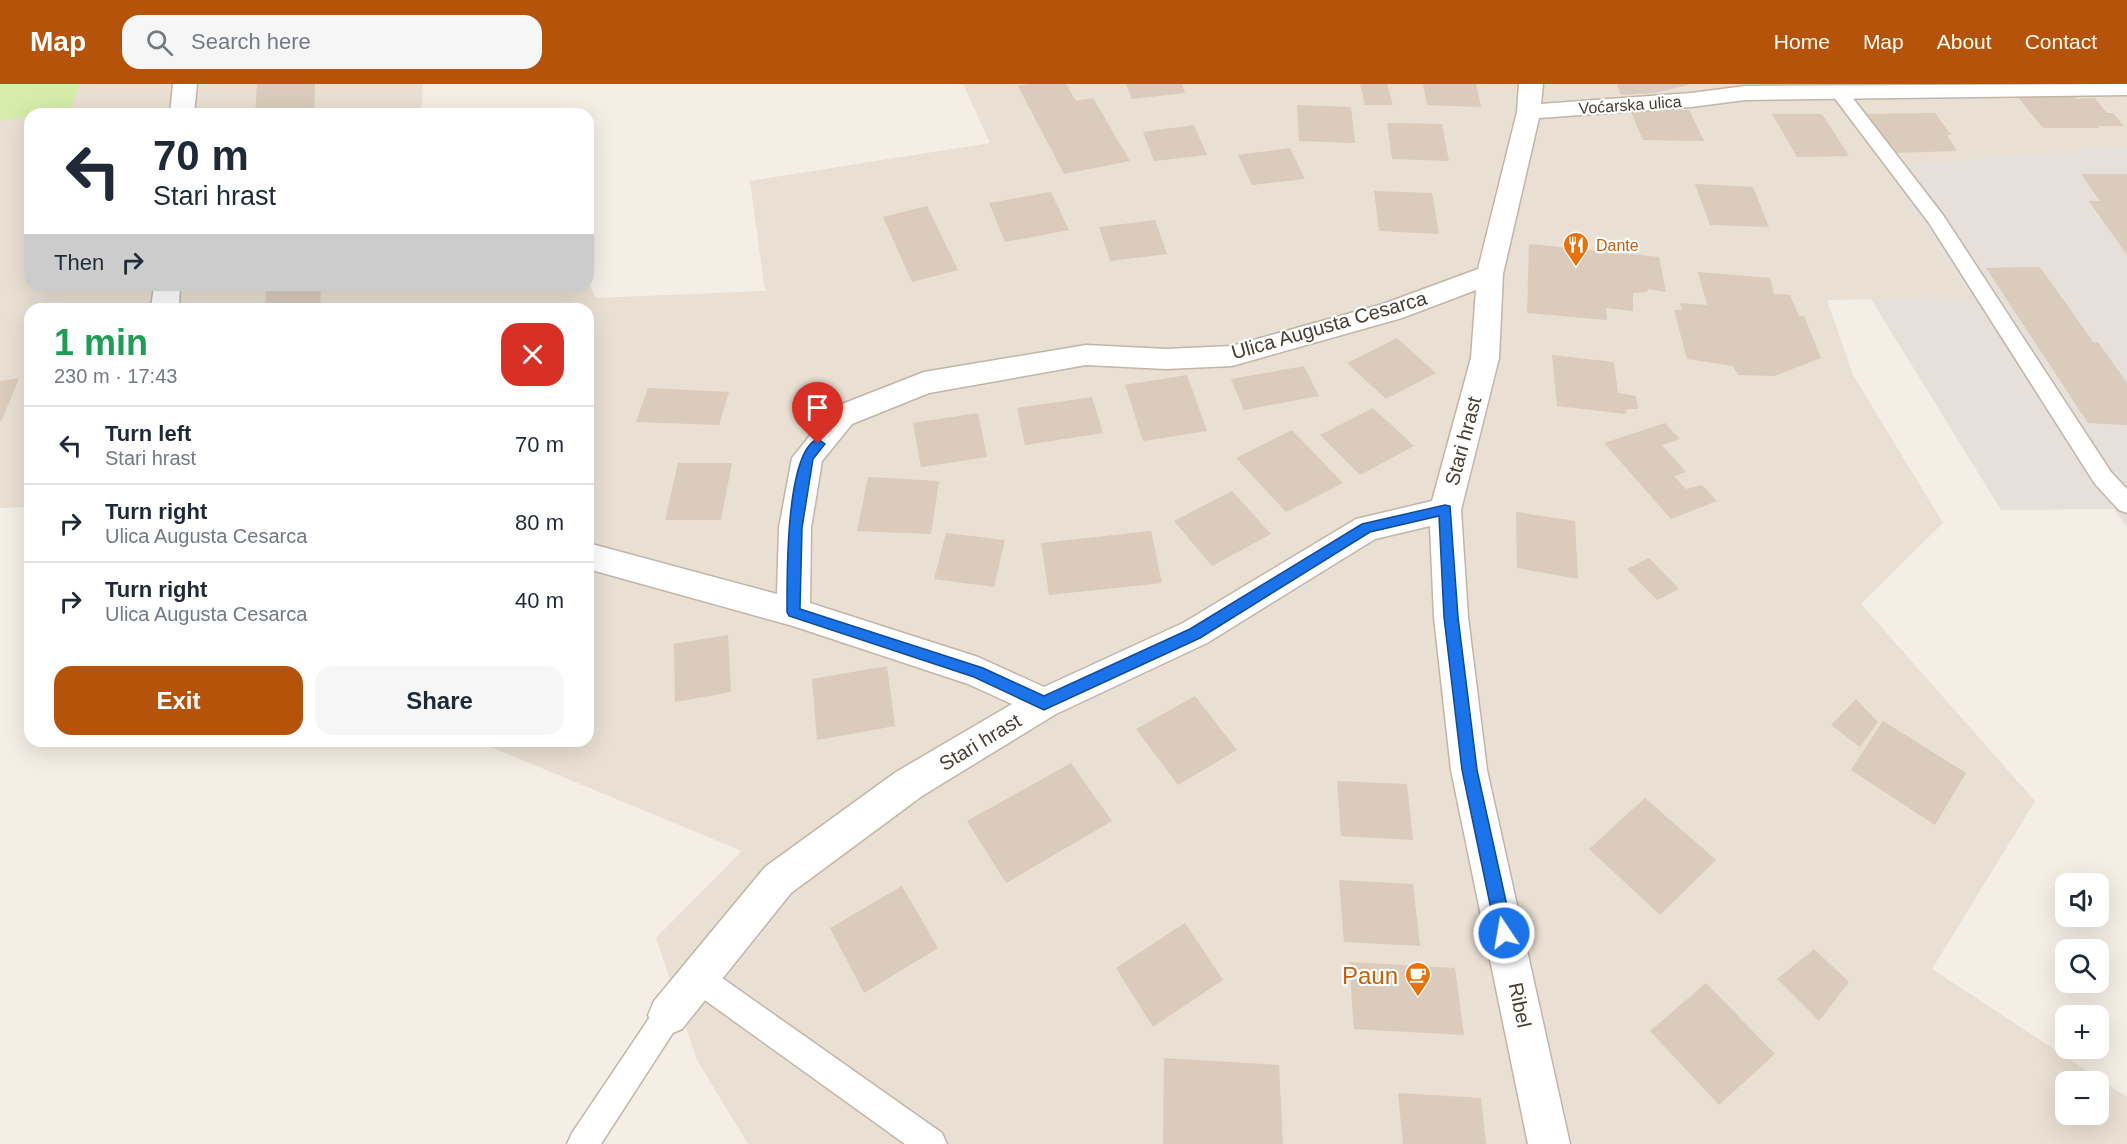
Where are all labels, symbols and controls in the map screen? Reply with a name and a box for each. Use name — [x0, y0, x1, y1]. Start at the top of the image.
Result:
search box — [122, 15, 542, 69]
text: Map — [30, 26, 86, 57]
icon: search — [143, 26, 176, 59]
text: Search here — [191, 29, 311, 54]
text: Home — [1774, 30, 1830, 53]
text: Map — [1863, 30, 1904, 53]
text: About — [1937, 30, 1992, 53]
text: Contact — [2025, 30, 2097, 53]
street label: Voćarska ulica — [1578, 93, 1682, 117]
icon: left — [54, 132, 132, 210]
text: 70 m — [153, 132, 249, 179]
text: Stari hrast — [153, 181, 276, 211]
restaurant icon: Dante — [1561, 230, 1591, 268]
place label: Dante — [1596, 237, 1639, 254]
icon: right — [116, 246, 149, 279]
text: Then — [54, 250, 104, 275]
street label: Ulica Augusta Cesarca — [1229, 286, 1430, 363]
text: 1 min — [54, 322, 148, 363]
button: close — [501, 323, 564, 386]
text: 230 m · 17:43 — [54, 365, 177, 387]
pin — [792, 382, 843, 444]
icon: arrive — [801, 391, 834, 424]
street label: Stari hrast — [1441, 394, 1486, 488]
text: Turn left — [105, 421, 191, 446]
icon: left — [54, 429, 87, 462]
text: 70 m — [515, 432, 564, 457]
text: Stari hrast — [105, 447, 196, 469]
text: Turn right — [105, 499, 207, 524]
icon: right — [54, 507, 87, 540]
text: 80 m — [515, 510, 564, 535]
text: Ulica Augusta Cesarca — [105, 525, 307, 547]
text: Turn right — [105, 577, 207, 602]
icon: right — [54, 585, 87, 618]
text: 40 m — [515, 588, 564, 613]
text: Ulica Augusta Cesarca — [105, 603, 307, 625]
button: Exit — [54, 666, 303, 735]
button: Share — [315, 666, 564, 735]
street label: Stari hrast — [935, 709, 1025, 775]
map controls — [2055, 873, 2109, 1125]
button: sound — [2055, 873, 2109, 927]
position arrow — [1472, 901, 1536, 965]
button: search — [2055, 939, 2109, 993]
cafe icon: Paun — [1403, 960, 1433, 998]
place label: Paun — [1342, 962, 1398, 989]
street label: Ribel — [1505, 980, 1535, 1030]
button: + — [2055, 1005, 2109, 1059]
button: − — [2055, 1071, 2109, 1125]

